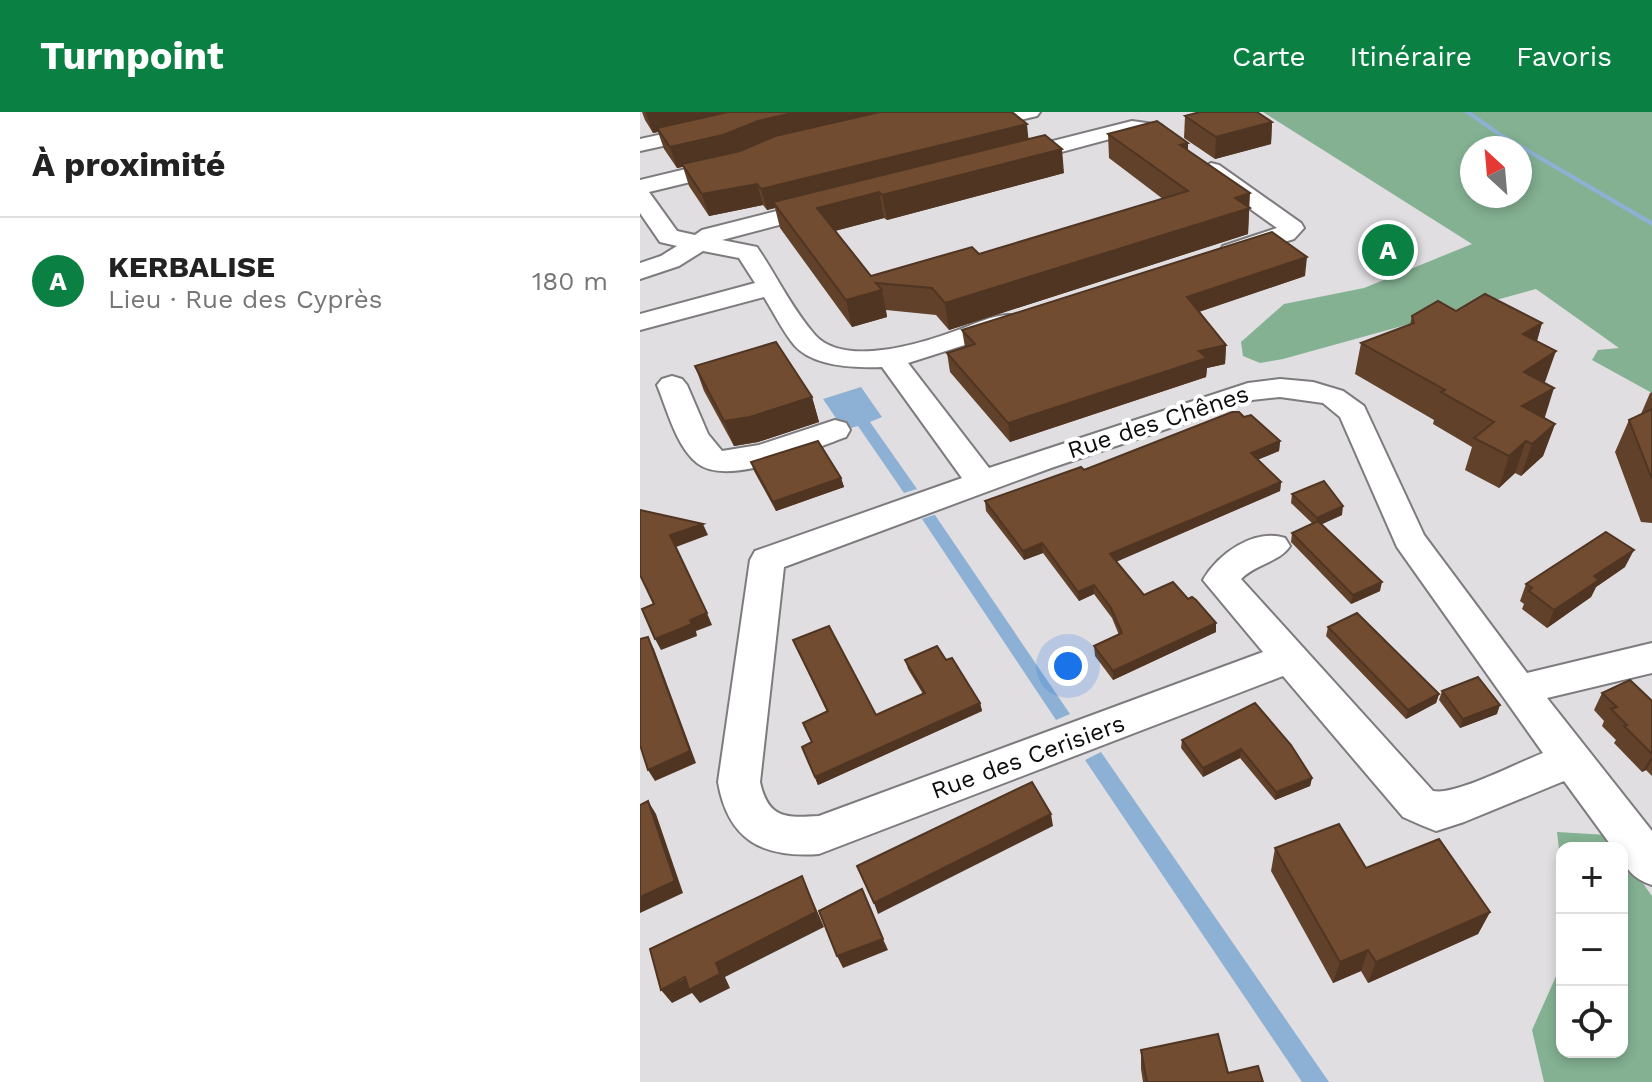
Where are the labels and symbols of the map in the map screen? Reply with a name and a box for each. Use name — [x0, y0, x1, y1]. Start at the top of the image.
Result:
north arrow — [1460, 136, 1532, 208]
pin: A — [1362, 220, 1414, 280]
street label: Rue des Chênes — [1064, 380, 1252, 464]
your location — [1048, 646, 1088, 686]
street label: Rue des Cerisiers — [928, 709, 1128, 805]

